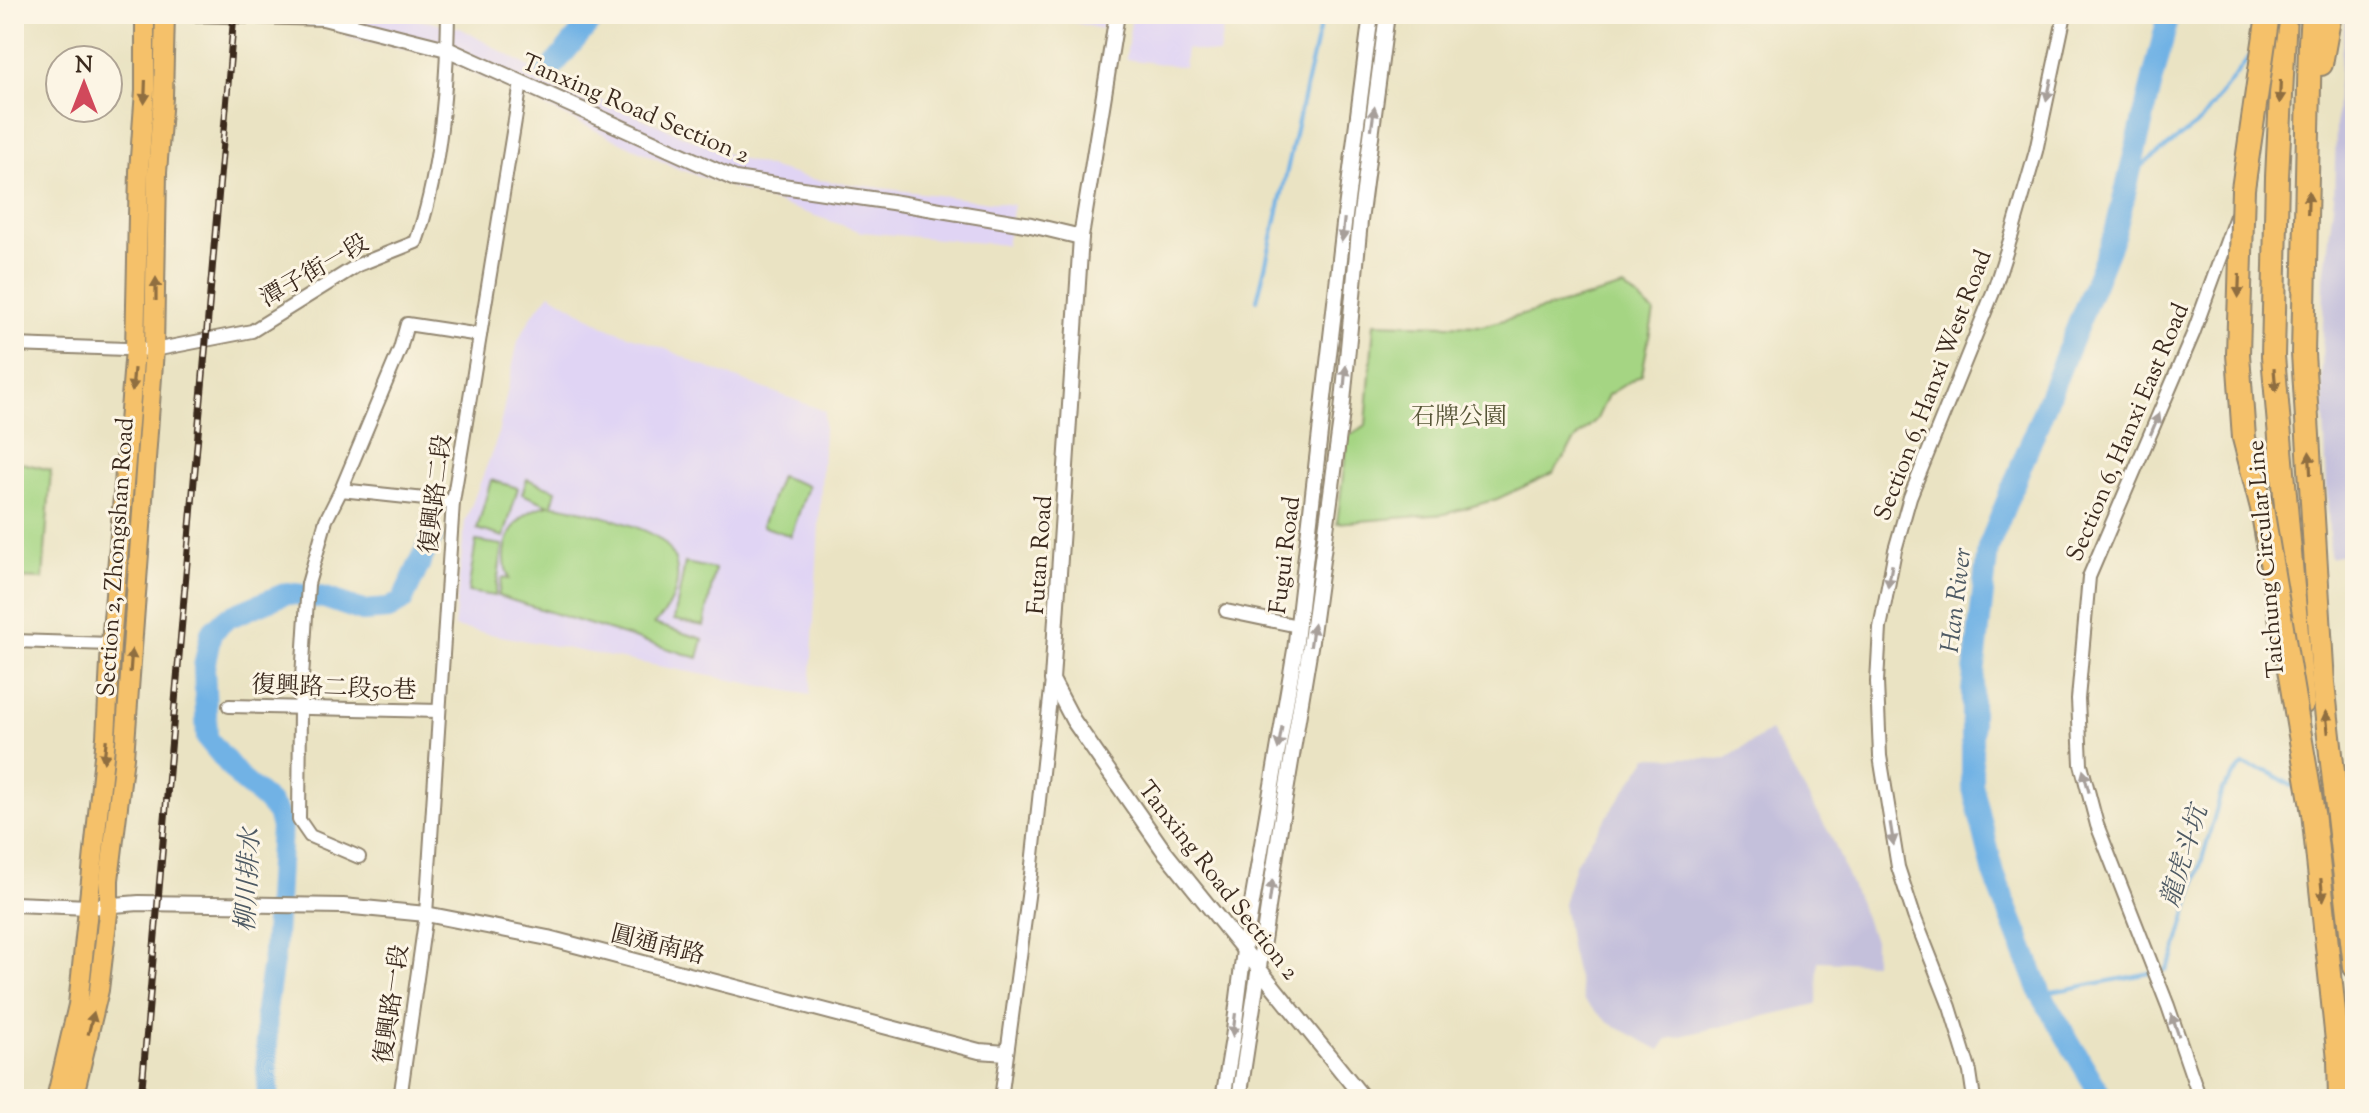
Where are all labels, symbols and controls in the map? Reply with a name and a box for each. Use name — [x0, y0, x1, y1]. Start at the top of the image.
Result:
north arrow — [44, 44, 124, 124]
street label: Tanxing Road Section 2 — [516, 46, 754, 173]
text: N — [75, 51, 93, 83]
one-way arrow — [2042, 78, 2055, 103]
one-way arrow — [138, 80, 151, 105]
one-way arrow — [2273, 80, 2286, 105]
one-way arrow — [1367, 105, 1380, 130]
one-way arrow — [2301, 190, 2314, 215]
one-way arrow — [1336, 218, 1349, 243]
street label: 潭子街一段 — [255, 227, 375, 316]
street label: Section 6, Hanxi West Road — [1866, 245, 2001, 526]
one-way arrow — [2232, 274, 2245, 299]
one-way arrow — [150, 276, 162, 301]
street label: Section 6, Hanxi East Road — [2059, 298, 2199, 567]
one-way arrow — [1339, 364, 1352, 389]
one-way arrow — [126, 368, 139, 393]
one-way arrow — [2269, 368, 2282, 393]
park label: 石牌公園 — [1411, 401, 1507, 435]
one-way arrow — [2149, 412, 2162, 436]
street label: Section 2, Zhongshan Road — [90, 416, 144, 698]
street label: 復興路二段 — [413, 433, 461, 556]
street label: Taichung Circular Line — [2240, 438, 2294, 679]
one-way arrow — [2303, 450, 2316, 475]
street label: Futan Road — [1020, 494, 1062, 616]
street label: Fugui Road — [1262, 494, 1310, 616]
water label: Han River — [1933, 546, 1982, 655]
one-way arrow — [1884, 563, 1896, 588]
one-way arrow — [1306, 622, 1319, 647]
one-way arrow — [125, 648, 138, 673]
street label: 復興路二段50巷 — [251, 669, 417, 709]
one-way arrow — [2321, 709, 2334, 734]
one-way arrow — [1273, 726, 1285, 751]
one-way arrow — [98, 738, 111, 763]
one-way arrow — [2079, 769, 2092, 793]
street label: Tanxing Road Section 2 — [1129, 774, 1306, 988]
water label: 龍虎斗坑 — [2152, 798, 2219, 912]
one-way arrow — [1886, 822, 1898, 847]
water label: 柳川排水 — [228, 824, 271, 933]
one-way arrow — [1265, 878, 1278, 903]
one-way arrow — [2316, 878, 2329, 903]
street label: 圓通南路 — [607, 918, 708, 974]
street label: 復興路一段 — [368, 942, 418, 1066]
one-way arrow — [86, 1011, 98, 1036]
one-way arrow — [1228, 1013, 1241, 1038]
one-way arrow — [2168, 1013, 2180, 1037]

